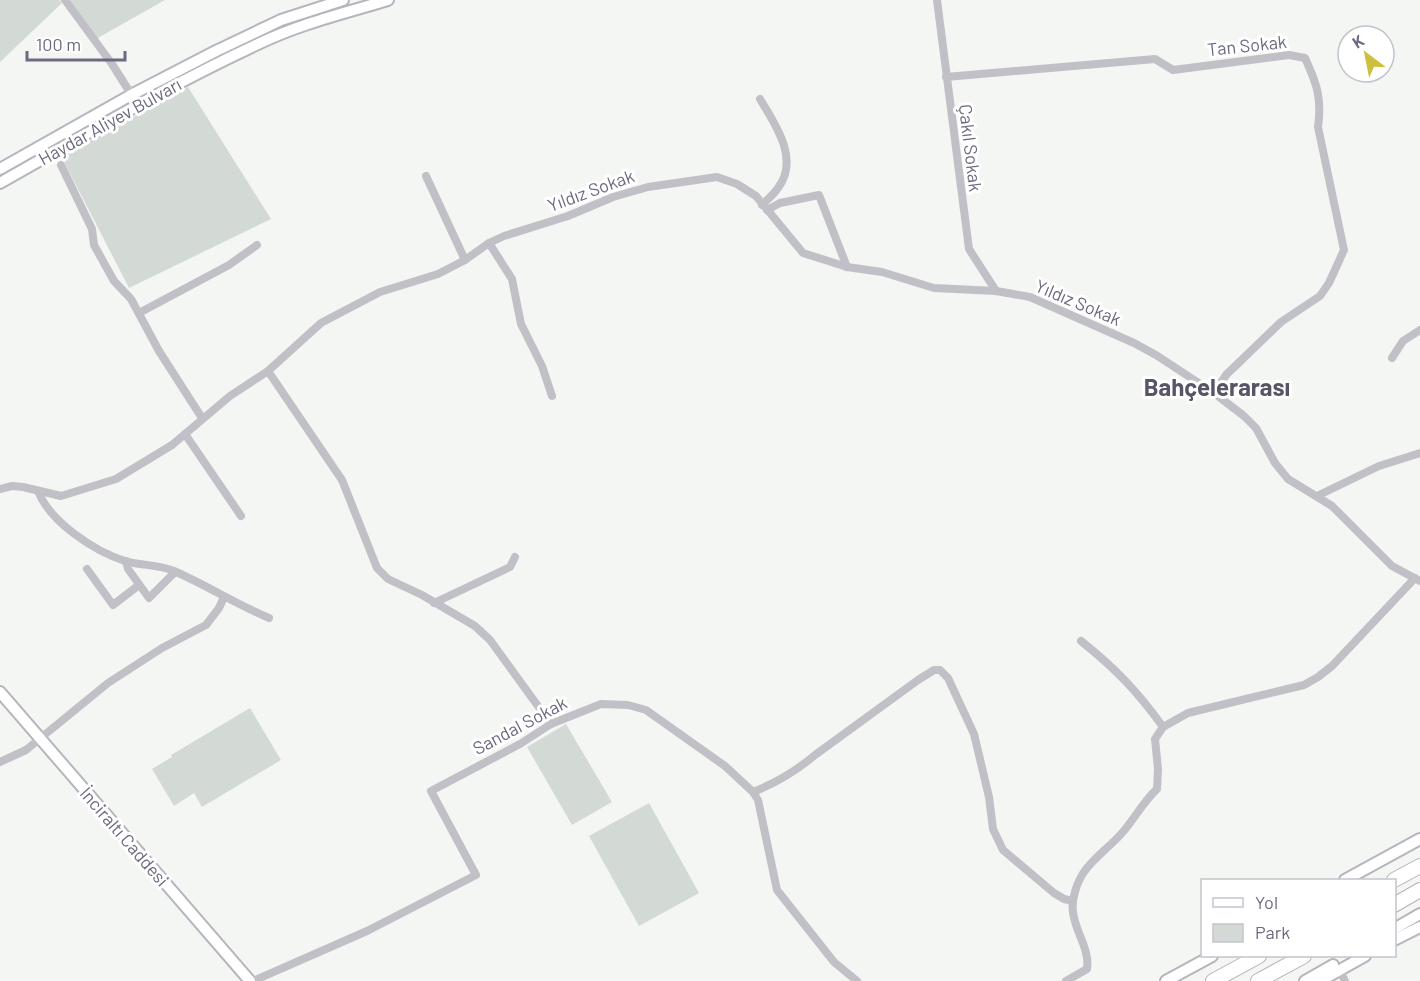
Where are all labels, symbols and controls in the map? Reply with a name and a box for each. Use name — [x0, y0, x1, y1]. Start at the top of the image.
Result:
scale bar — [27, 24, 124, 62]
north arrow — [1336, 24, 1396, 84]
street label: Tan Sokak — [1206, 30, 1288, 60]
text: K — [1348, 30, 1367, 52]
text: 100 m — [36, 33, 81, 55]
street label: Haydar Aliyev Bulvarı — [34, 73, 185, 170]
street label: Çakıl Sokak — [955, 103, 987, 193]
street label: Yıldız Sokak — [544, 164, 637, 216]
street label: Yıldız Sokak — [1032, 274, 1124, 330]
district label: Bahçelerarası — [1144, 372, 1290, 401]
street label: Sandal Sokak — [469, 691, 570, 759]
street label: İnciraltı Caddesi — [76, 782, 174, 890]
legend — [1201, 879, 1396, 957]
text: Yol — [1255, 891, 1278, 913]
text: Park — [1255, 921, 1290, 943]

